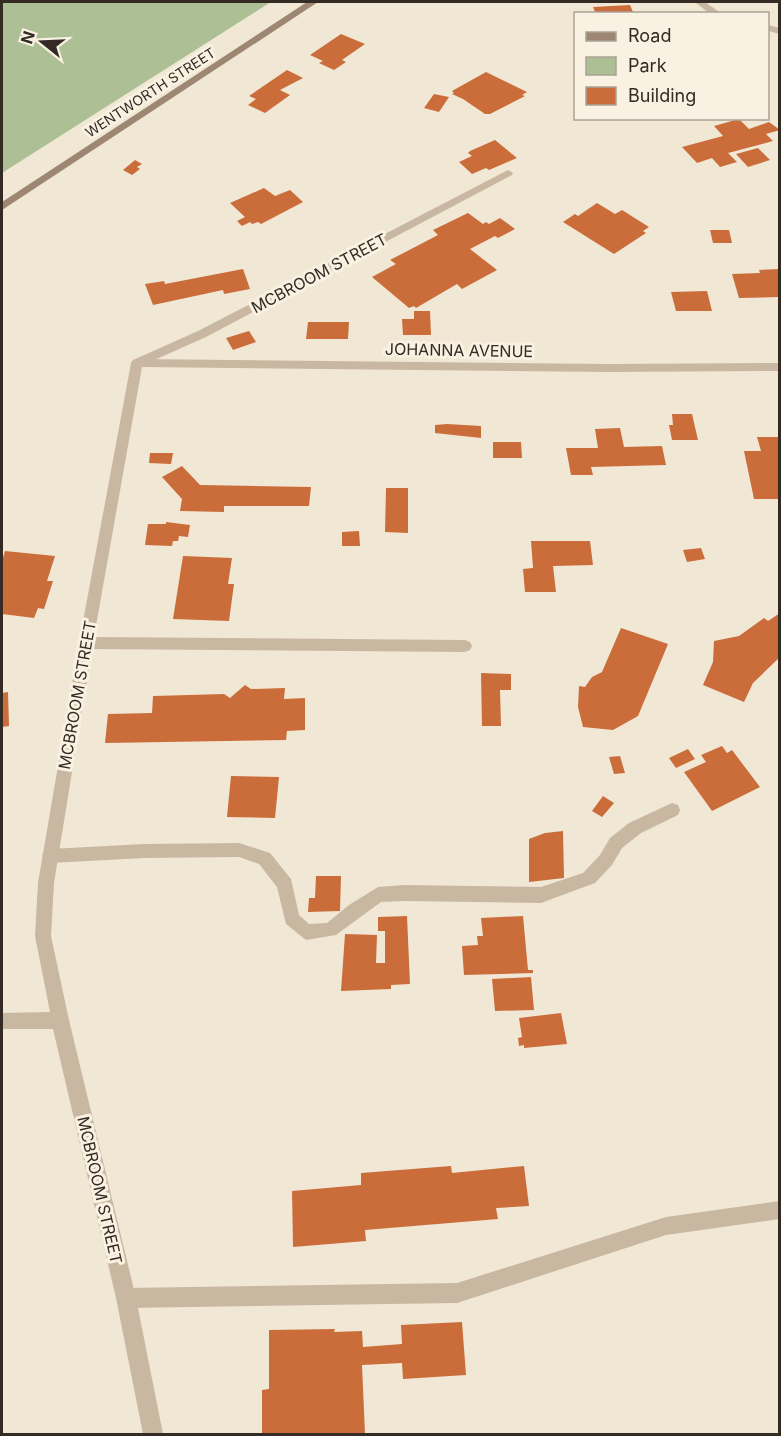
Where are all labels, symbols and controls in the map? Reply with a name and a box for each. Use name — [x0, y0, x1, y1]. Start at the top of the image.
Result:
north arrow — [12, 12, 72, 72]
legend — [574, 12, 769, 120]
text: Road — [628, 25, 671, 46]
text: N — [16, 28, 39, 46]
street label: WENTWORTH STREET — [82, 44, 218, 140]
text: Park — [628, 55, 667, 76]
text: Building — [628, 85, 696, 106]
street label: MCBROOM STREET — [248, 229, 390, 317]
street label: JOHANNA AVENUE — [385, 339, 533, 361]
street label: MCBROOM STREET — [54, 619, 100, 771]
street label: MCBROOM STREET — [73, 1114, 127, 1266]

